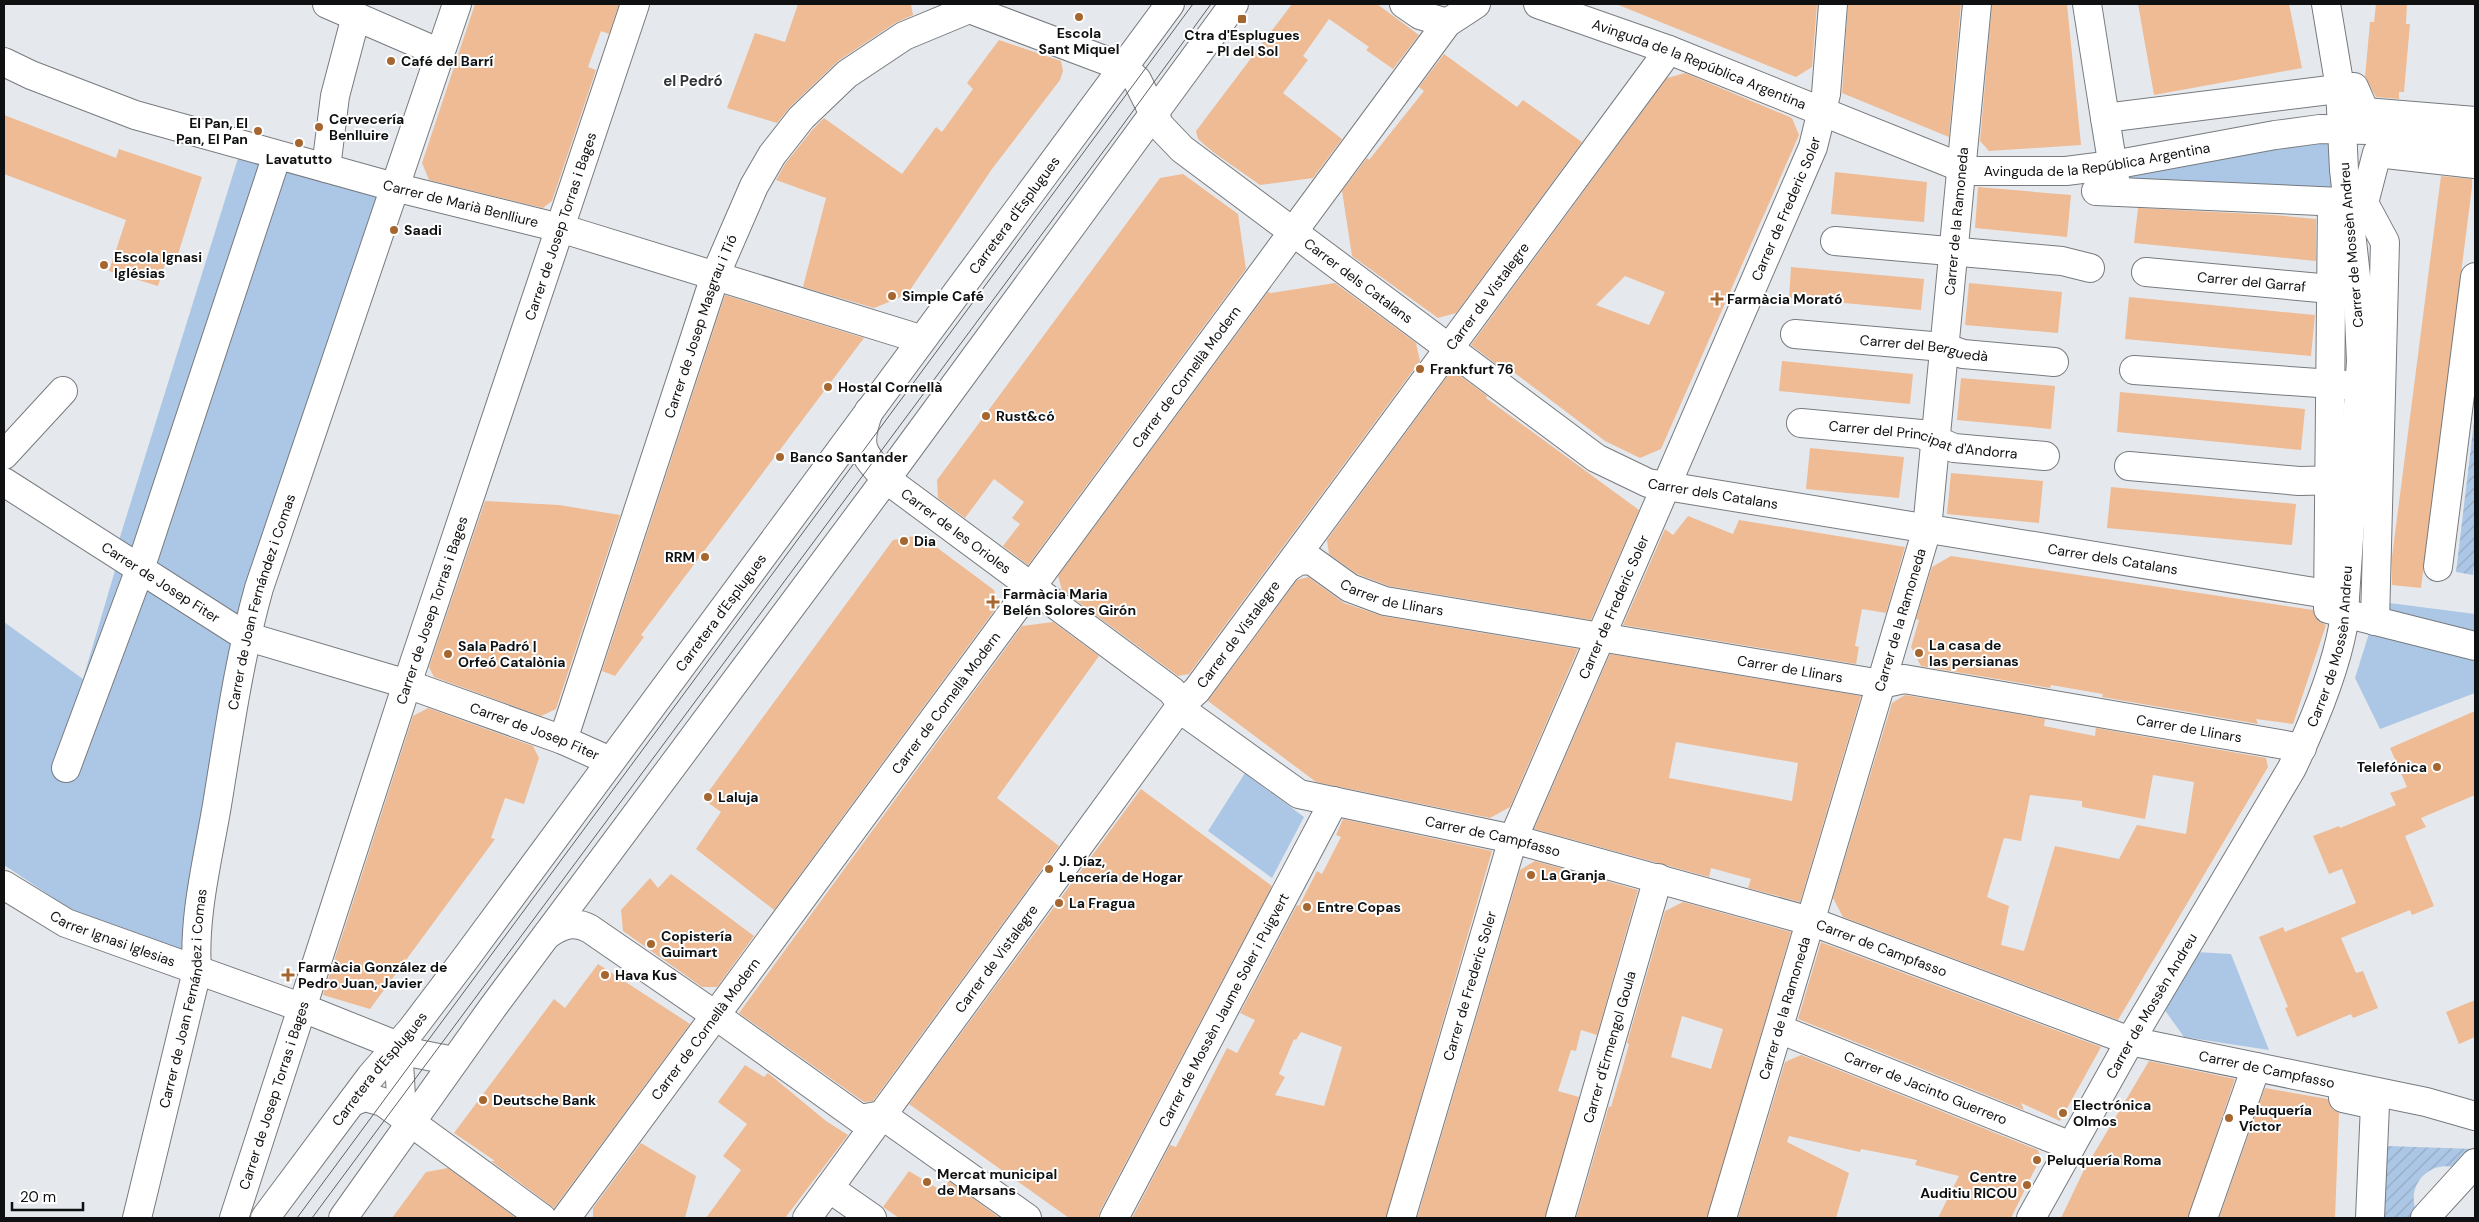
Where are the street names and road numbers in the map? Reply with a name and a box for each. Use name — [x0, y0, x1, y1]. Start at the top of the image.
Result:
street label: Avinguda de la República Argentina — [1590, 15, 1809, 113]
street label: Carrer de Josep Torras i Bages — [521, 130, 600, 323]
street label: Carrer de Frederic Soler — [1747, 135, 1824, 284]
street label: Avinguda de la República Argentina — [1984, 138, 2211, 180]
street label: Carrer de la Ramoneda — [1940, 146, 1972, 296]
street label: Carretera d'Esplugues — [965, 153, 1064, 278]
street label: Carrer de Mossèn Andreu — [2335, 162, 2367, 328]
street label: Carrer de Marià Benlliure — [381, 175, 540, 231]
street label: Carrer de Josep Masgrau i Tió — [660, 232, 741, 420]
street label: Carrer dels Catalans — [1300, 234, 1417, 327]
street label: Carrer de Vistalegre — [1442, 239, 1533, 354]
street label: Carrer del Garraf — [2196, 268, 2307, 296]
street label: Carrer de Cornellà Modern — [1128, 302, 1244, 452]
street label: Carrer del Berguedà — [1859, 331, 1989, 365]
street label: Carrer del Principat d'Andorra — [1828, 417, 2018, 463]
street label: Carrer dels Catalans — [1647, 474, 1779, 513]
street label: Carrer de les Orioles — [897, 484, 1015, 578]
street label: Carrer de Joan Fernández i Comas — [224, 492, 299, 711]
street label: Carrer de Josep Torras i Bages — [392, 514, 472, 707]
street label: Carrer de Frederic Soler — [1574, 532, 1653, 682]
street label: Carrer de Josep Fiter — [98, 538, 223, 627]
street label: Carrer dels Catalans — [2046, 539, 2179, 579]
street label: Carrer de la Ramoneda — [1870, 546, 1930, 694]
street label: Carretera d'Esplugues — [671, 550, 770, 675]
street label: Carrer de Mossèn Andreu — [2303, 565, 2356, 730]
street label: Carrer de Llinars — [1336, 575, 1445, 620]
street label: Carrer de Vistalegre — [1192, 577, 1284, 692]
street label: Carrer de Cornellà Modern — [887, 628, 1004, 778]
street label: Carrer de Llinars — [1736, 651, 1844, 686]
street label: Carrer de Josep Fiter — [467, 698, 602, 764]
street label: Carrer de Llinars — [2135, 710, 2243, 746]
street label: Carrer de Campfasso — [1423, 812, 1563, 861]
street label: Carrer de Joan Fernández i Comas — [155, 887, 211, 1110]
street label: Carrer de Mossèn Jaume Soler i Puigvert — [1154, 890, 1293, 1130]
street label: Carrer de Vistalegre — [951, 901, 1042, 1016]
street label: Carrer Ignasi Iglesias — [47, 906, 178, 971]
street label: Carrer de Frederic Soler — [1439, 909, 1500, 1063]
street label: Carrer de Campfasso — [1814, 915, 1950, 981]
street label: Carrer de Mossèn Andreu — [2102, 930, 2201, 1082]
street label: Carrer de la Ramoneda — [1755, 934, 1814, 1082]
street label: Carrer de Cornellà Modern — [647, 954, 764, 1104]
street label: Carrer d'Ermengol Goula — [1579, 969, 1640, 1125]
street label: Carrer de Josep Torras i Bages — [235, 999, 313, 1192]
street label: Carretera d'Esplugues — [328, 1008, 431, 1130]
street label: Carrer de Campfasso — [2197, 1046, 2337, 1092]
street label: Carrer de Jacinto Guerrero — [1841, 1047, 2010, 1129]

